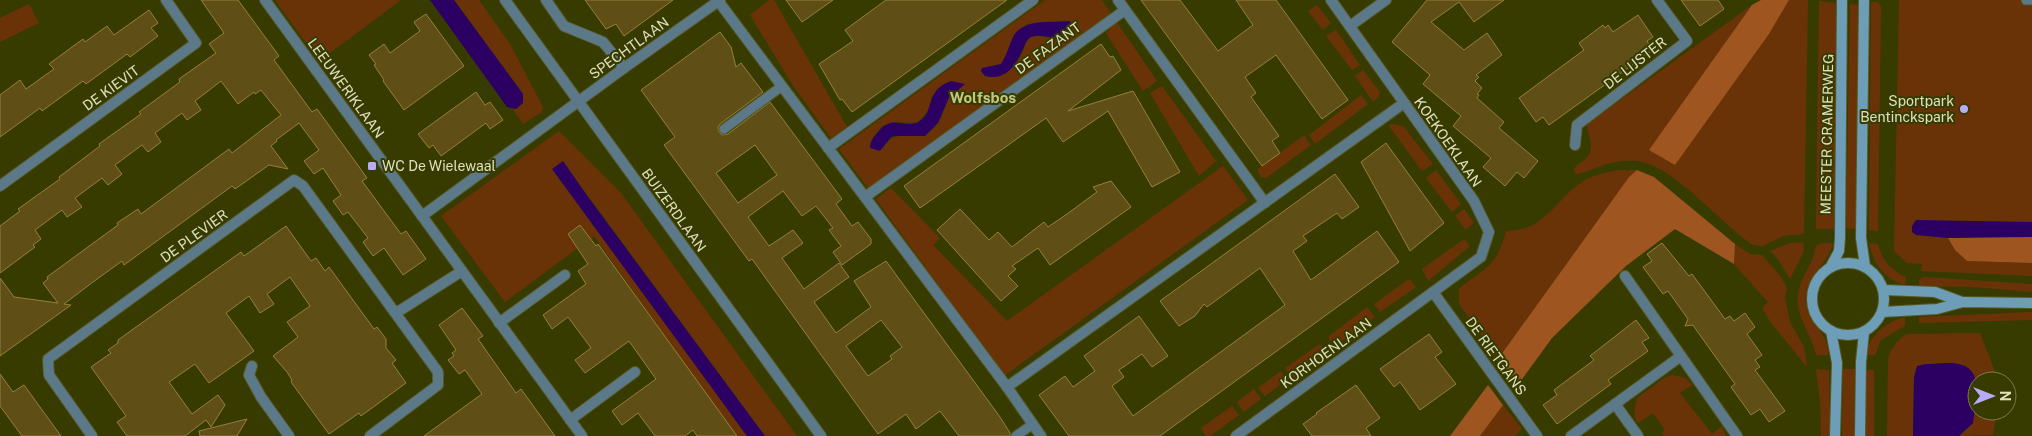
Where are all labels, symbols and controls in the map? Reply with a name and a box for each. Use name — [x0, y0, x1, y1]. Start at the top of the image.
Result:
street label: SPECHTLAAN — [586, 14, 672, 82]
street label: DE FAZANT — [1012, 19, 1084, 77]
street label: DE LIJSTER — [1601, 34, 1669, 92]
street label: LEEUWERIKLAAN — [304, 35, 388, 141]
street label: MEESTER CRAMERWEG — [1818, 54, 1836, 214]
street label: DE KIEVIT — [80, 62, 142, 114]
district label: Wolfsbos — [950, 89, 1016, 106]
place label: Sportpark Bentinckspark — [1860, 93, 1954, 125]
street label: KOEKOEKLAAN — [1411, 94, 1485, 190]
marker: Sportpark Bentinckspark — [1958, 103, 1970, 115]
place label: WC De Wielewaal — [382, 158, 496, 174]
marker: WC De Wielewaal — [366, 160, 378, 172]
street label: BUIZERDLAAN — [638, 165, 710, 255]
street label: DE PLEVIER — [157, 206, 231, 266]
street label: DE RIETGANS — [1462, 314, 1530, 398]
street label: KORHOENLAAN — [1277, 315, 1375, 391]
north arrow — [1967, 371, 2017, 421]
text: N — [1997, 391, 2013, 401]

